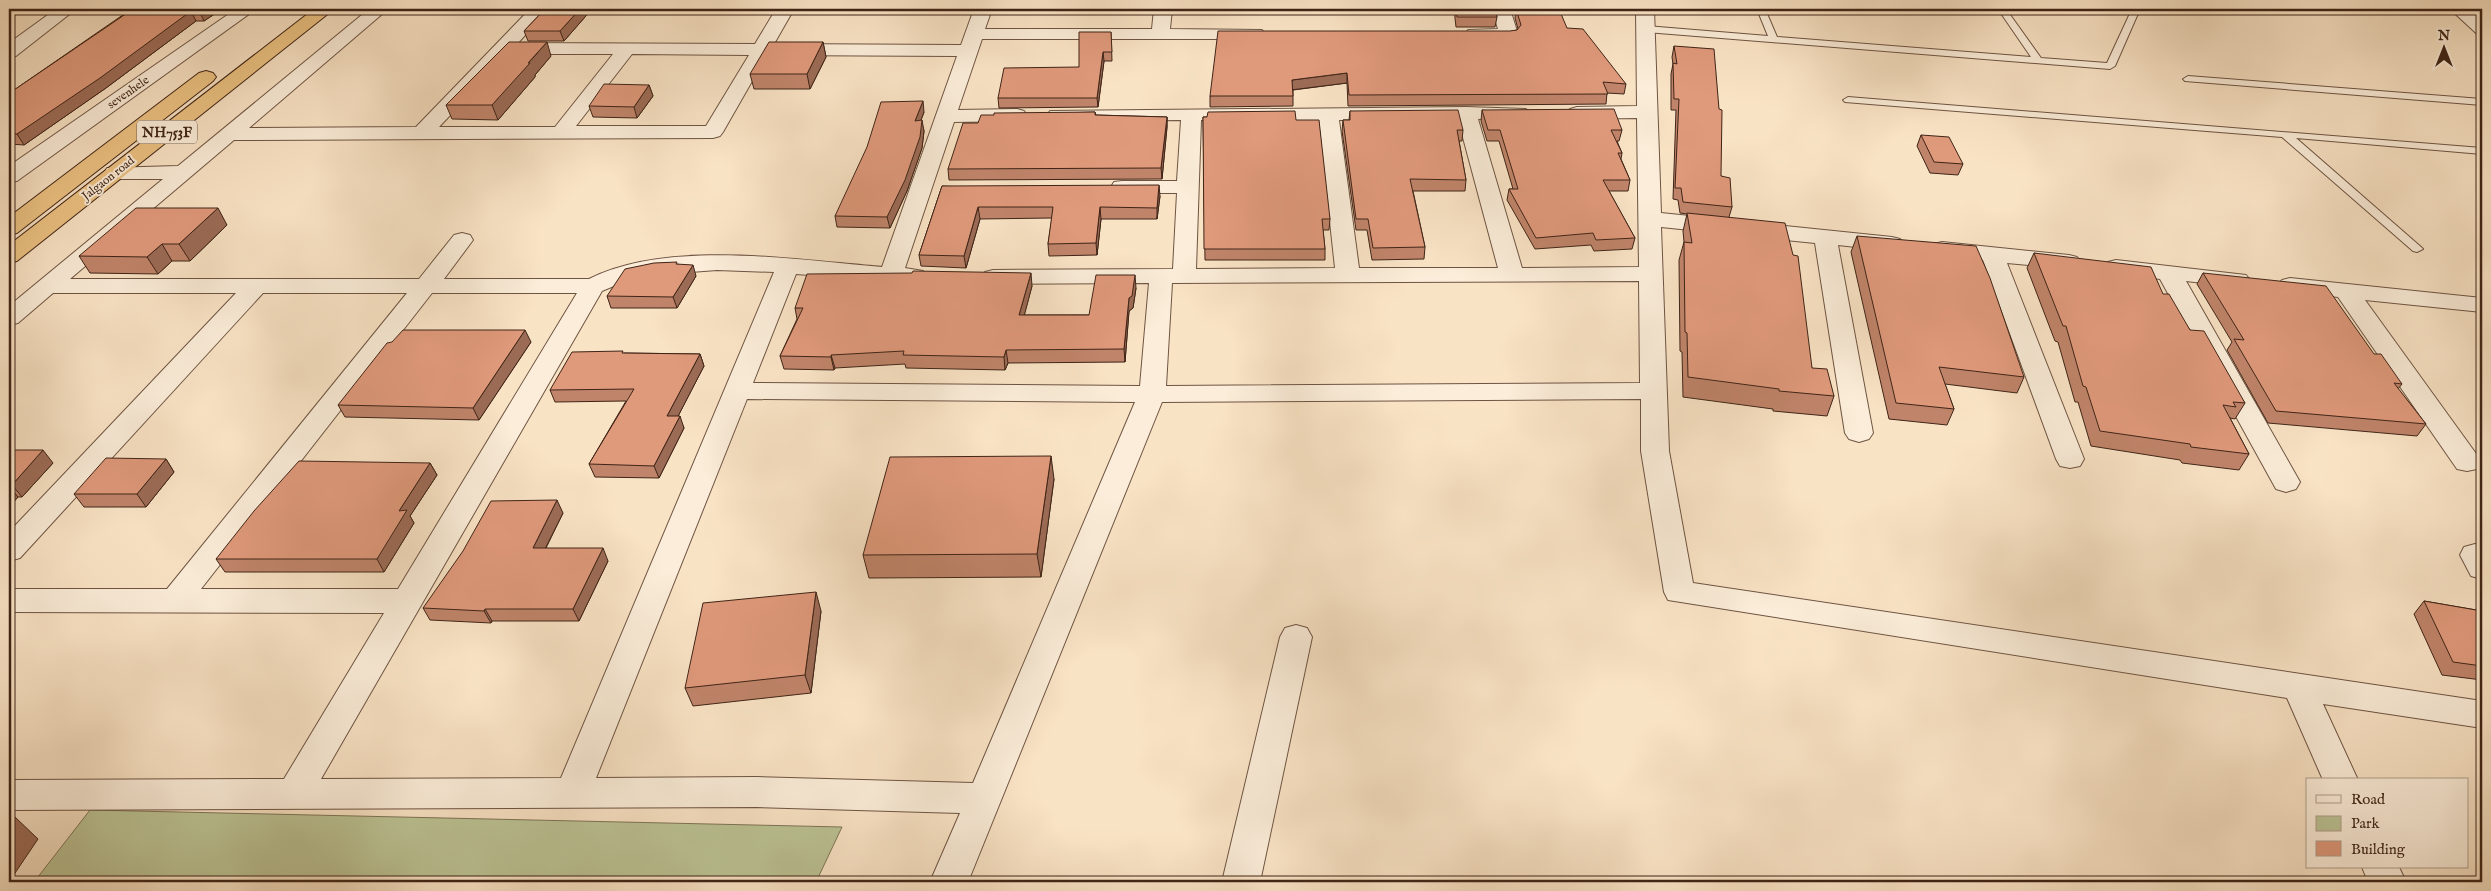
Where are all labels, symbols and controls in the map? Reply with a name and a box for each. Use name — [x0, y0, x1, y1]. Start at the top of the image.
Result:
north arrow — [2418, 22, 2468, 72]
text: N — [2437, 27, 2450, 45]
street label: sevenhele — [105, 72, 152, 112]
road number: NH753F — [137, 120, 197, 144]
street label: Jalgaon road — [77, 153, 139, 206]
legend — [2306, 778, 2468, 868]
text: Road — [2351, 790, 2386, 809]
text: Park — [2351, 814, 2381, 833]
text: Building — [2351, 840, 2406, 859]

